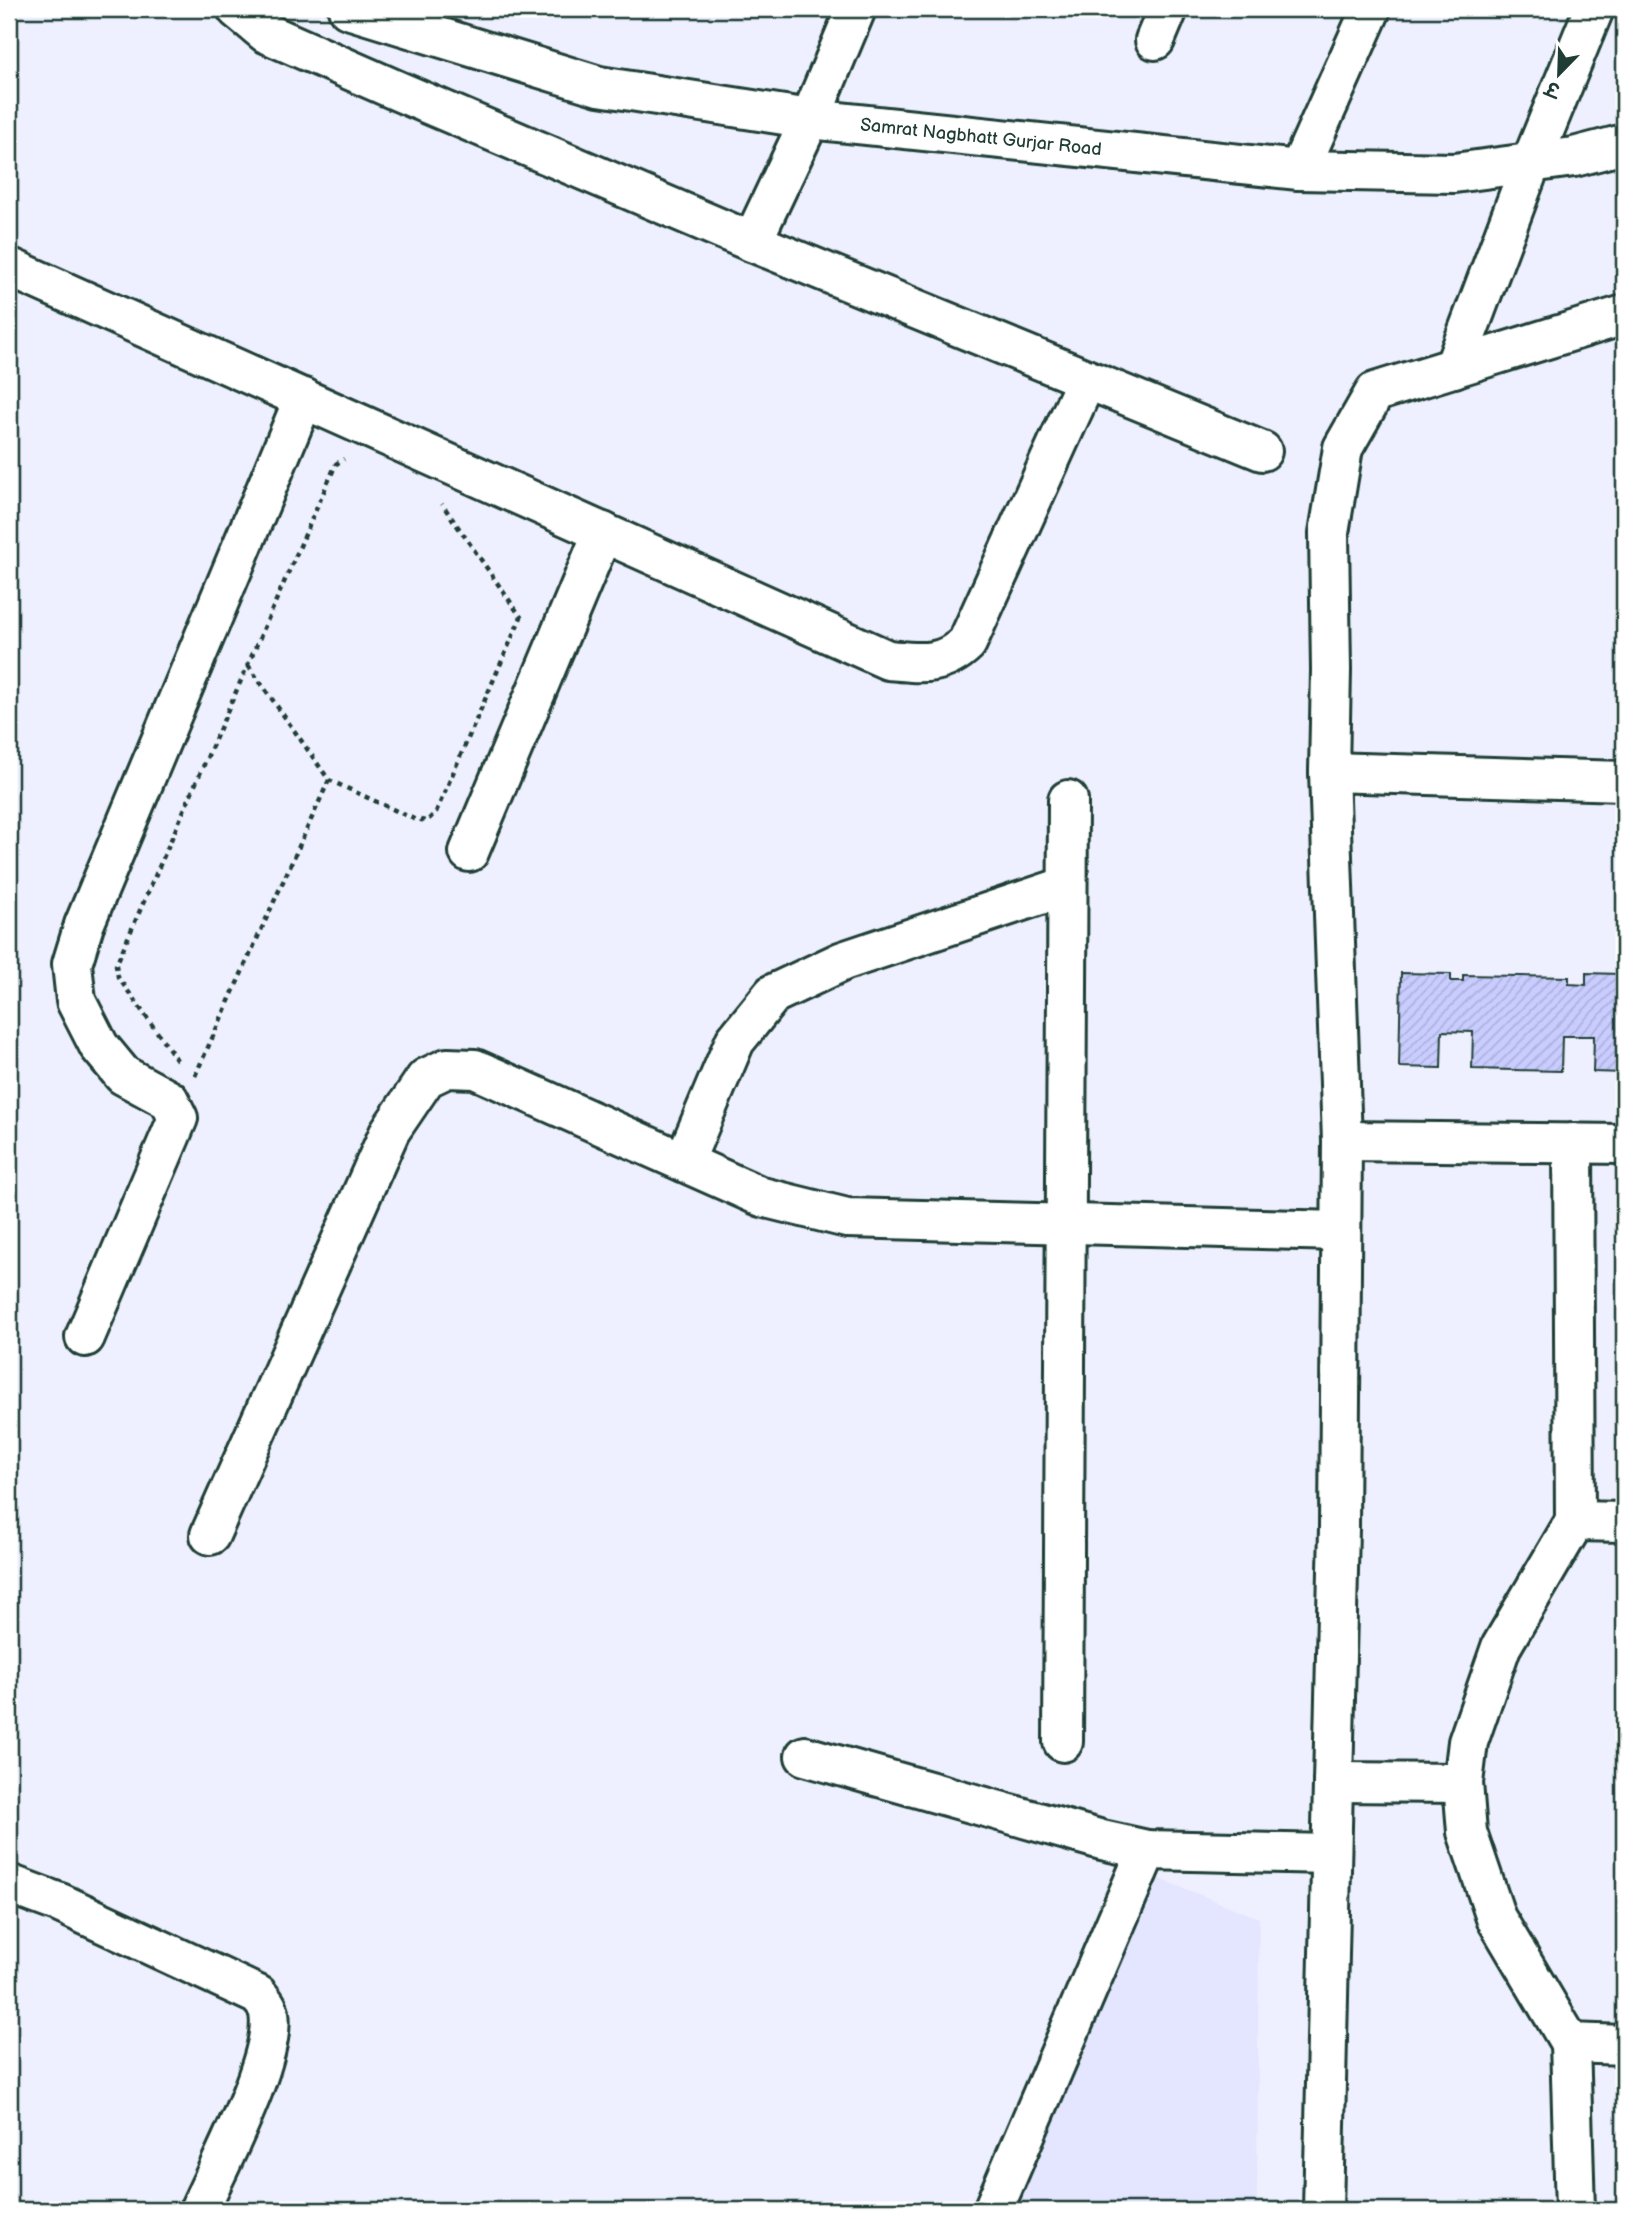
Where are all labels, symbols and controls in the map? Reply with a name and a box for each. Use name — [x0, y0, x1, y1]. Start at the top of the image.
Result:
north arrow — [1524, 38, 1594, 108]
text: उ — [1540, 74, 1565, 102]
street label: Samrat Nagbhatt Gurjar Road — [859, 114, 1103, 160]

